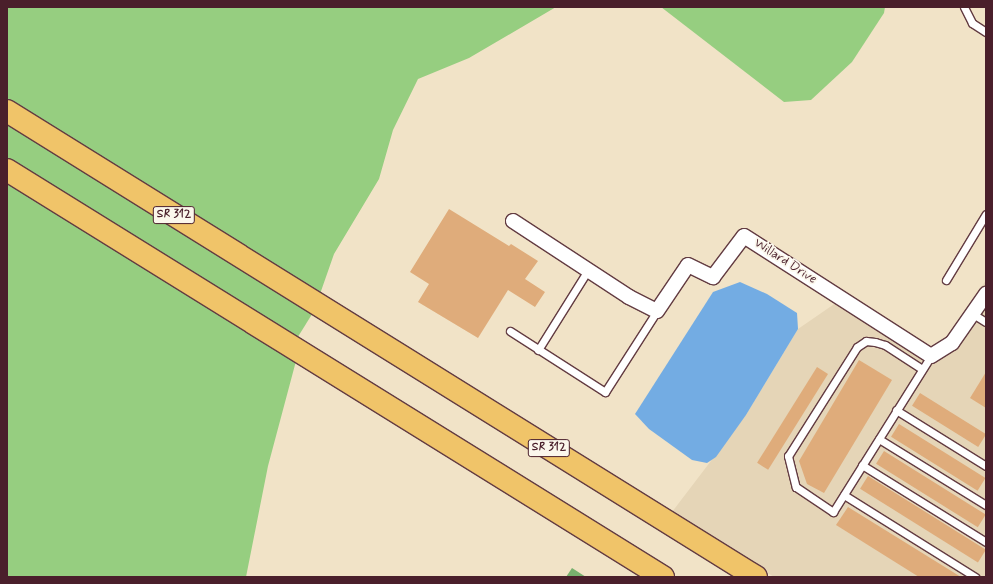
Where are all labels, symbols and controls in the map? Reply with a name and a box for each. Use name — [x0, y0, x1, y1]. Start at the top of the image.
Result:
road number: SR 312 — [152, 205, 196, 225]
street label: Willard Drive — [751, 236, 819, 288]
road number: SR 312 — [527, 438, 571, 458]

